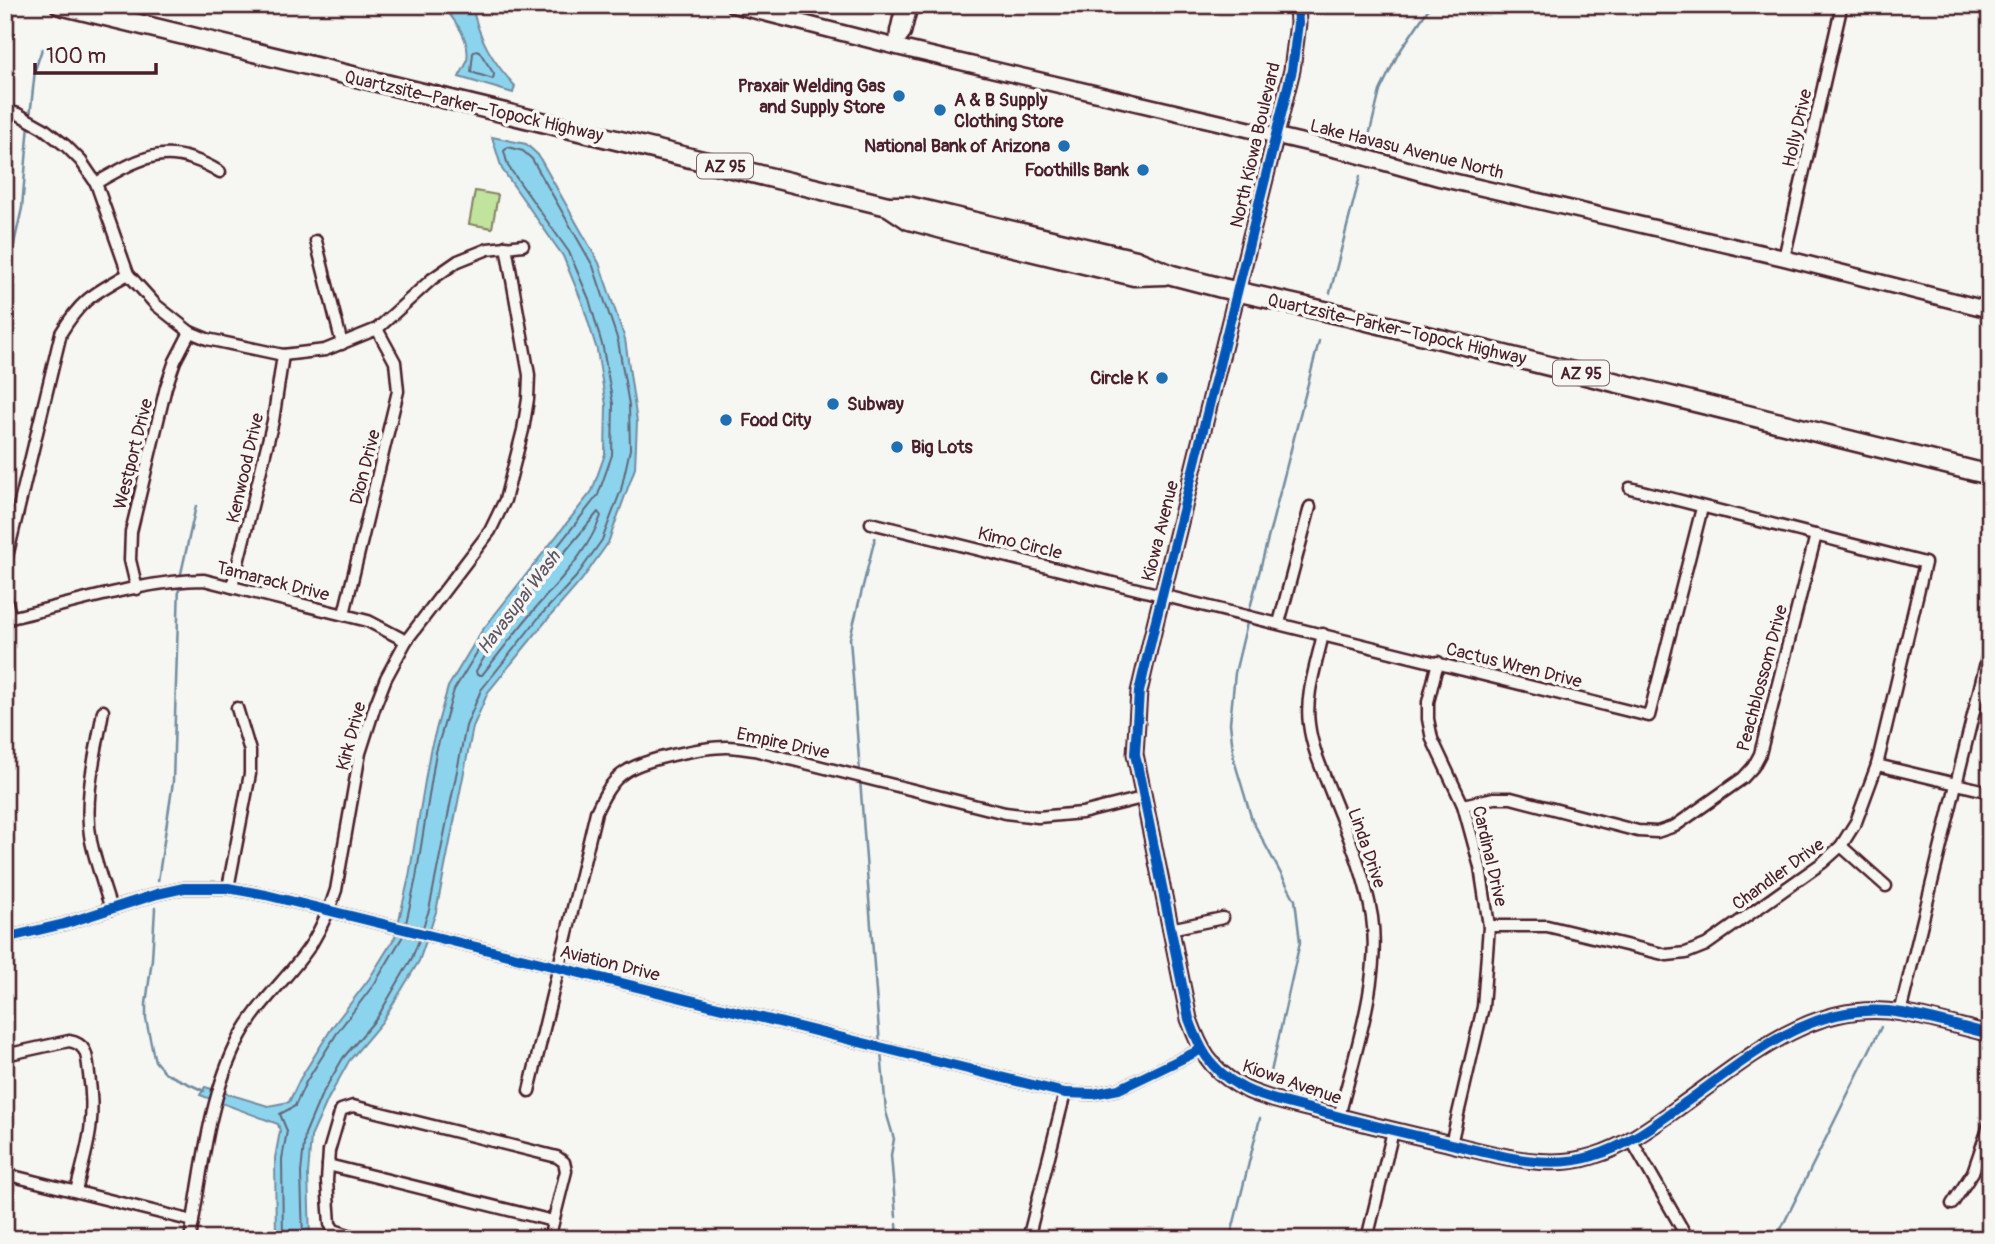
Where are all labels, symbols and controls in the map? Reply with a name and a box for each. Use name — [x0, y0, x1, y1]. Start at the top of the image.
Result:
scale bar — [35, 32, 156, 76]
text: 100 m — [46, 43, 106, 70]
street label: North Kiowa Boulevard — [1225, 60, 1286, 230]
street label: Quartzsite–Parker–Topock Highway — [342, 65, 606, 148]
place label: Praxair Welding Gas and Supply Store — [738, 75, 886, 119]
street label: Holly Drive — [1777, 87, 1818, 170]
marker: Praxair Welding Gas and Supply Store — [891, 88, 907, 104]
place label: A & B Supply Clothing Store — [954, 89, 1065, 133]
marker: A & B Supply Clothing Store — [932, 102, 948, 118]
street label: Lake Havasu Avenue North — [1308, 114, 1506, 185]
place label: National Bank of Arizona — [864, 135, 1051, 158]
marker: National Bank of Arizona — [1056, 138, 1072, 154]
road number: AZ 95 — [697, 154, 753, 178]
place label: Foothills Bank — [1024, 159, 1129, 182]
marker: Foothills Bank — [1135, 162, 1151, 178]
street label: Quartzsite–Parker–Topock Highway — [1265, 288, 1529, 371]
road number: AZ 95 — [1553, 360, 1609, 386]
place label: Circle K — [1090, 367, 1148, 390]
marker: Circle K — [1154, 370, 1170, 386]
place label: Subway — [847, 393, 904, 416]
street label: Westport Drive — [109, 396, 158, 512]
marker: Subway — [825, 396, 841, 412]
place label: Food City — [740, 409, 812, 432]
street label: Kenwood Drive — [222, 411, 269, 525]
marker: Food City — [718, 412, 734, 428]
street label: Dion Drive — [345, 427, 386, 507]
place label: Big Lots — [911, 436, 973, 459]
marker: Big Lots — [889, 439, 905, 455]
street label: Kiowa Avenue — [1137, 478, 1184, 584]
street label: Kimo Circle — [975, 522, 1065, 565]
water label: Havasupai Wash — [472, 545, 566, 659]
street label: Tamarack Drive — [214, 556, 332, 607]
street label: Peachblossom Drive — [1732, 602, 1793, 754]
street label: Cactus Wren Drive — [1443, 637, 1584, 694]
street label: Kirk Drive — [331, 699, 372, 773]
street label: Empire Drive — [734, 722, 832, 765]
street label: Cardinal Drive — [1467, 804, 1512, 909]
street label: Linda Drive — [1342, 805, 1391, 891]
street label: Chandler Drive — [1728, 833, 1829, 916]
street label: Aviation Drive — [558, 940, 662, 987]
street label: Kiowa Avenue — [1239, 1055, 1345, 1110]

